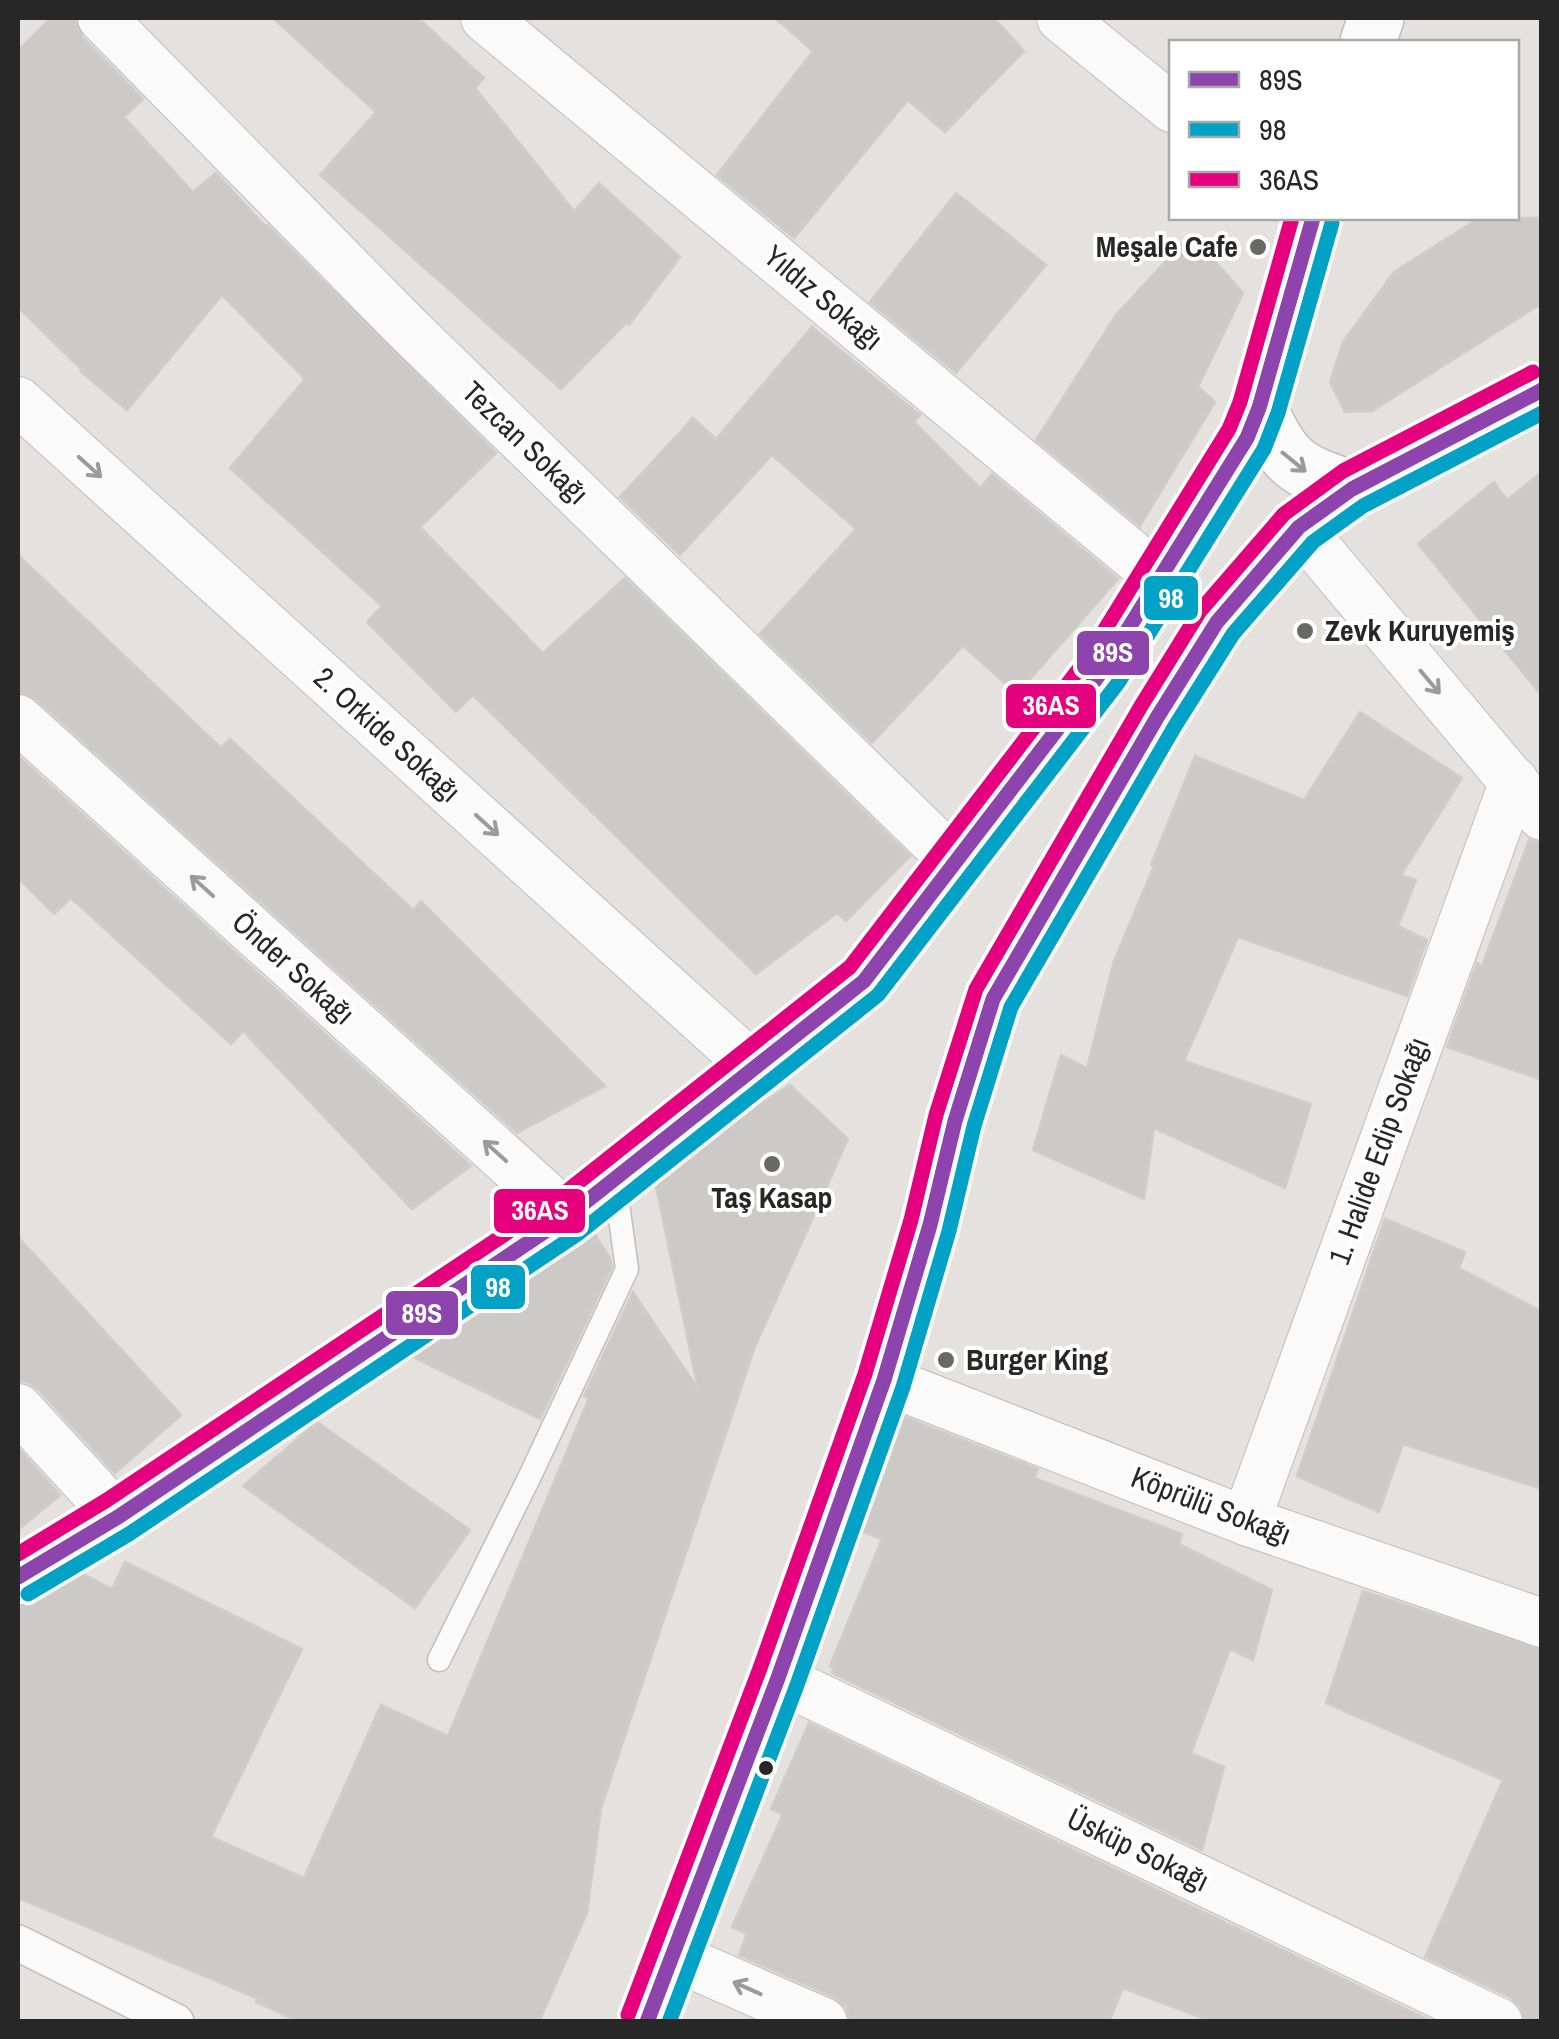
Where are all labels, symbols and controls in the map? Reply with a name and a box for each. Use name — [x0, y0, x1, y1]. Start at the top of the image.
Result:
legend — [1169, 40, 1519, 220]
text: 89S — [1259, 59, 1303, 99]
text: 98 — [1259, 109, 1286, 149]
text: 36AS — [1259, 159, 1319, 199]
place label: Meşale Cafe — [1096, 226, 1238, 266]
street label: Yıldız Sokağı — [756, 236, 892, 359]
marker: Meşale Cafe — [1247, 236, 1269, 258]
street label: Tezcan Sokağı — [454, 372, 598, 513]
one-way arrow — [1280, 451, 1306, 473]
one-way arrow — [77, 455, 102, 478]
line badge: 98 — [1142, 574, 1200, 622]
text: 98 — [1158, 579, 1184, 617]
place label: Zevk Kuruyemiş — [1325, 610, 1515, 650]
marker: Zevk Kuruyemiş — [1294, 620, 1316, 642]
line badge: 89S — [1075, 629, 1151, 677]
text: 89S — [1093, 633, 1133, 671]
street label: 2. Orkide Sokağı — [306, 658, 470, 811]
one-way arrow — [1418, 668, 1440, 694]
line badge: 36AS — [1004, 682, 1098, 730]
text: 36AS — [1022, 686, 1080, 724]
one-way arrow — [474, 814, 499, 837]
one-way arrow — [190, 875, 215, 898]
street label: Önder Sokağı — [224, 902, 363, 1033]
street label: 1. Halide Edip Sokağı — [1318, 1031, 1438, 1270]
one-way arrow — [483, 1140, 508, 1163]
marker: Taş Kasap — [761, 1153, 783, 1175]
place label: Taş Kasap — [711, 1177, 833, 1217]
line badge: 36AS — [492, 1187, 587, 1235]
text: 36AS — [511, 1191, 569, 1229]
line badge: 98 — [469, 1263, 527, 1311]
text: 98 — [485, 1268, 511, 1306]
line badge: 89S — [384, 1289, 460, 1337]
text: 89S — [402, 1294, 442, 1332]
place label: Burger King — [966, 1339, 1108, 1379]
marker: Burger King — [935, 1349, 957, 1371]
street label: Köprülü Sokağı — [1126, 1456, 1297, 1554]
unlabelled marker — [756, 1758, 776, 1778]
street label: Üsküp Sokağı — [1061, 1798, 1216, 1901]
one-way arrow — [732, 1978, 763, 1996]

